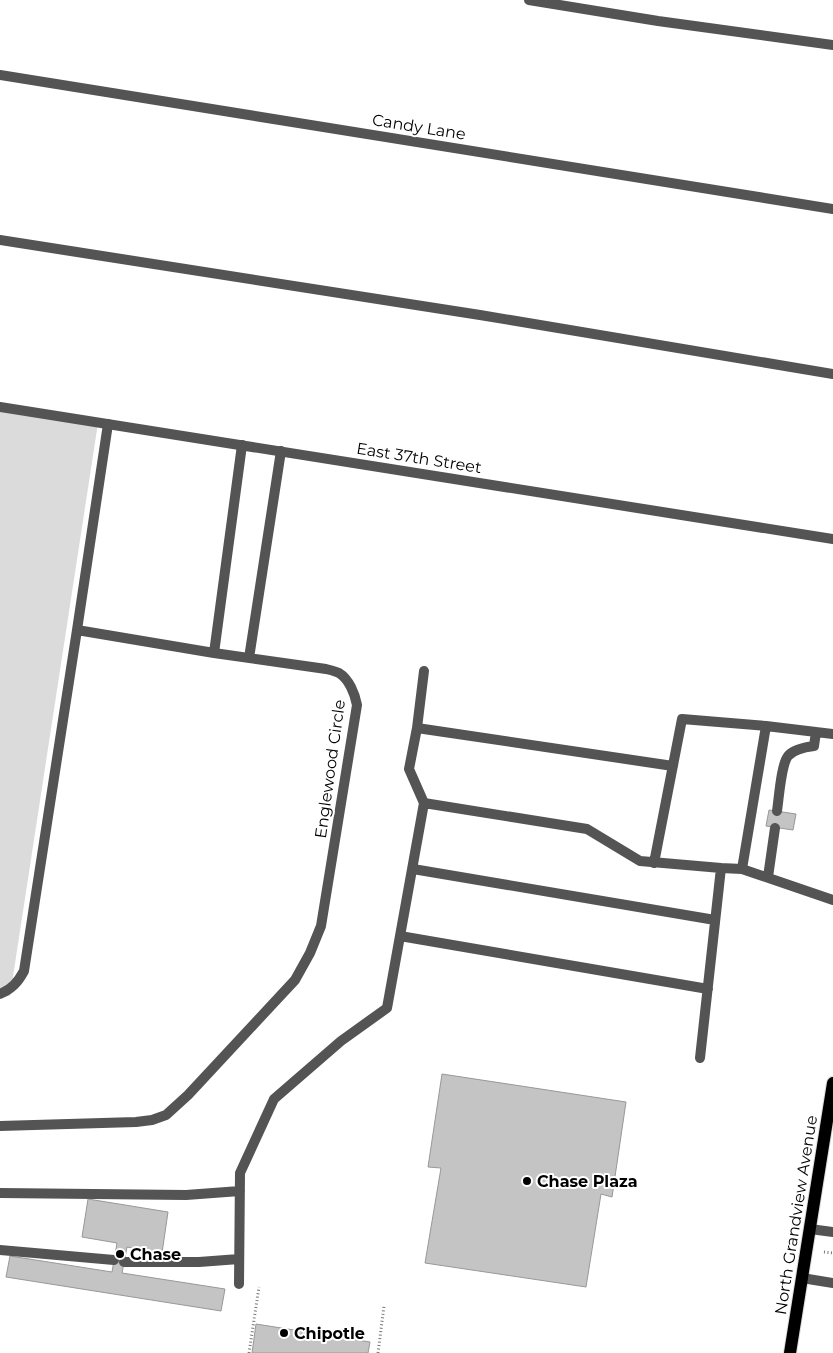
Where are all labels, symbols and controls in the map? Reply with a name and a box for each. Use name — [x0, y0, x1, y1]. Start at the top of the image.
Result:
street label: Candy Lane — [371, 110, 467, 144]
street label: East 37th Street — [355, 439, 483, 477]
street label: Englewood Circle — [311, 698, 349, 840]
street label: North Grandview Avenue — [771, 1114, 821, 1316]
place label: Chase Plaza — [537, 1172, 638, 1191]
marker: Chase Plaza — [521, 1175, 533, 1187]
place label: Chase — [130, 1245, 181, 1264]
marker: Chase — [114, 1248, 126, 1260]
place label: Chipotle — [294, 1324, 365, 1343]
marker: Chipotle — [278, 1327, 290, 1339]

